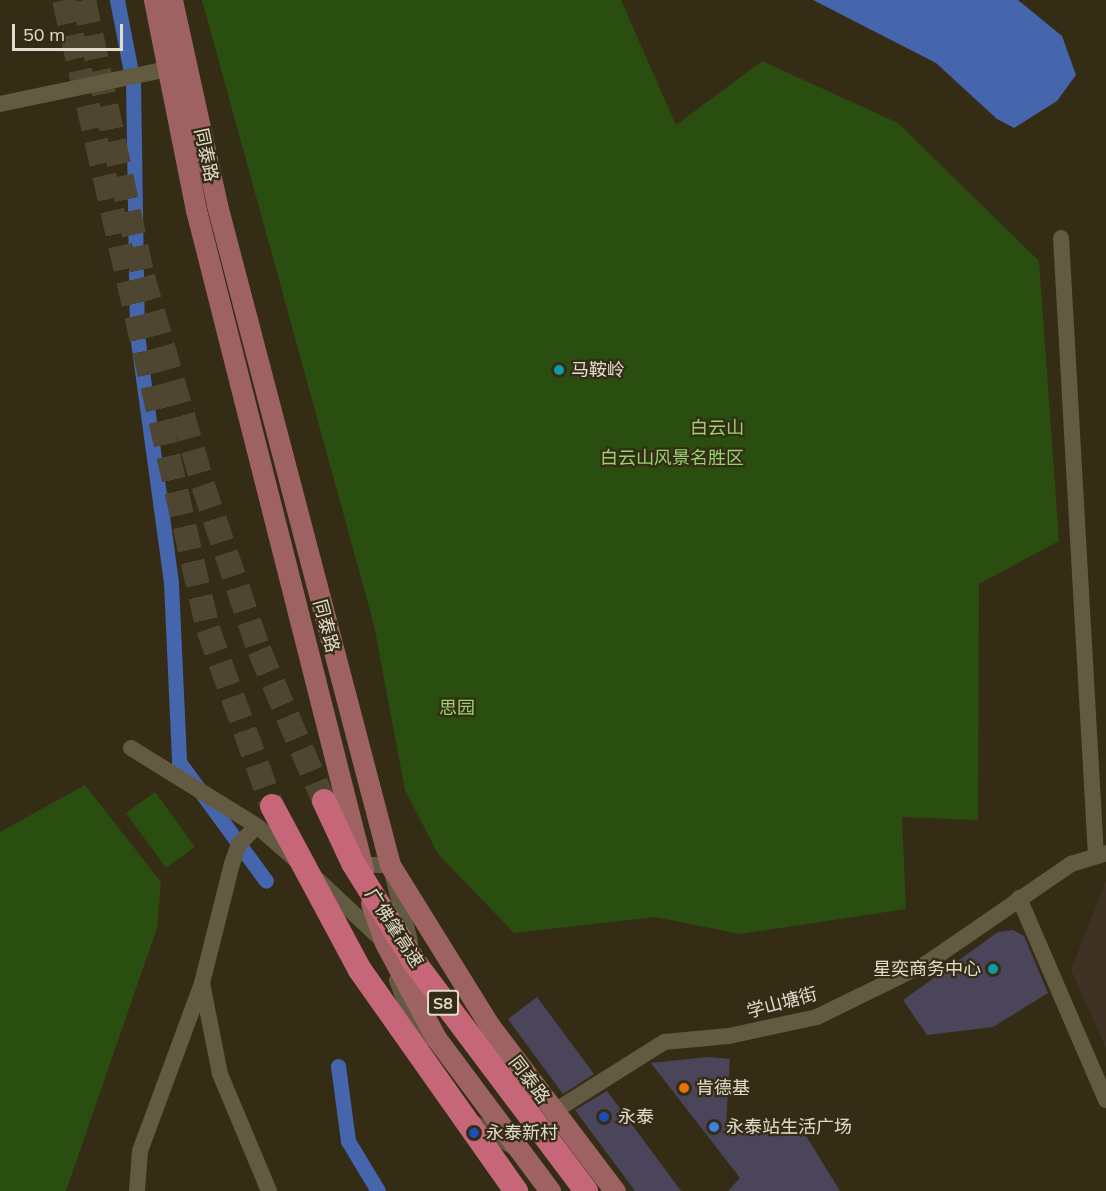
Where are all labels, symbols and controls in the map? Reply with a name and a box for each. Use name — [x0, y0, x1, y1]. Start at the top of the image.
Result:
scale bar — [15, 12, 126, 50]
text: 50 m — [23, 23, 65, 46]
street label: 同泰路 — [190, 126, 222, 184]
place label: 马鞍岭 — [571, 359, 625, 381]
marker: 马鞍岭 — [552, 363, 566, 377]
park label: 白云山 — [690, 417, 744, 439]
park label: 白云山风景名胜区 — [600, 447, 744, 469]
street label: 同泰路 — [309, 597, 343, 655]
park label: 思园 — [439, 697, 475, 719]
street label: 广佛肇高速 — [360, 884, 428, 972]
place label: 星奕商务中心 — [873, 958, 981, 980]
marker: 星奕商务中心 — [986, 962, 1000, 976]
street label: 学山塘街 — [744, 983, 820, 1023]
road number: S8 — [426, 990, 460, 1016]
street label: 同泰路 — [504, 1052, 554, 1108]
place label: 肯德基 — [696, 1077, 750, 1099]
marker: 肯德基 — [677, 1081, 691, 1095]
place label: 永泰 — [618, 1106, 654, 1128]
marker: 永泰 — [595, 1108, 613, 1126]
place label: 永泰站生活广场 — [726, 1116, 852, 1138]
marker: 永泰站生活广场 — [707, 1120, 721, 1134]
place label: 永泰新村 — [486, 1122, 558, 1144]
marker: 永泰新村 — [467, 1126, 481, 1140]

